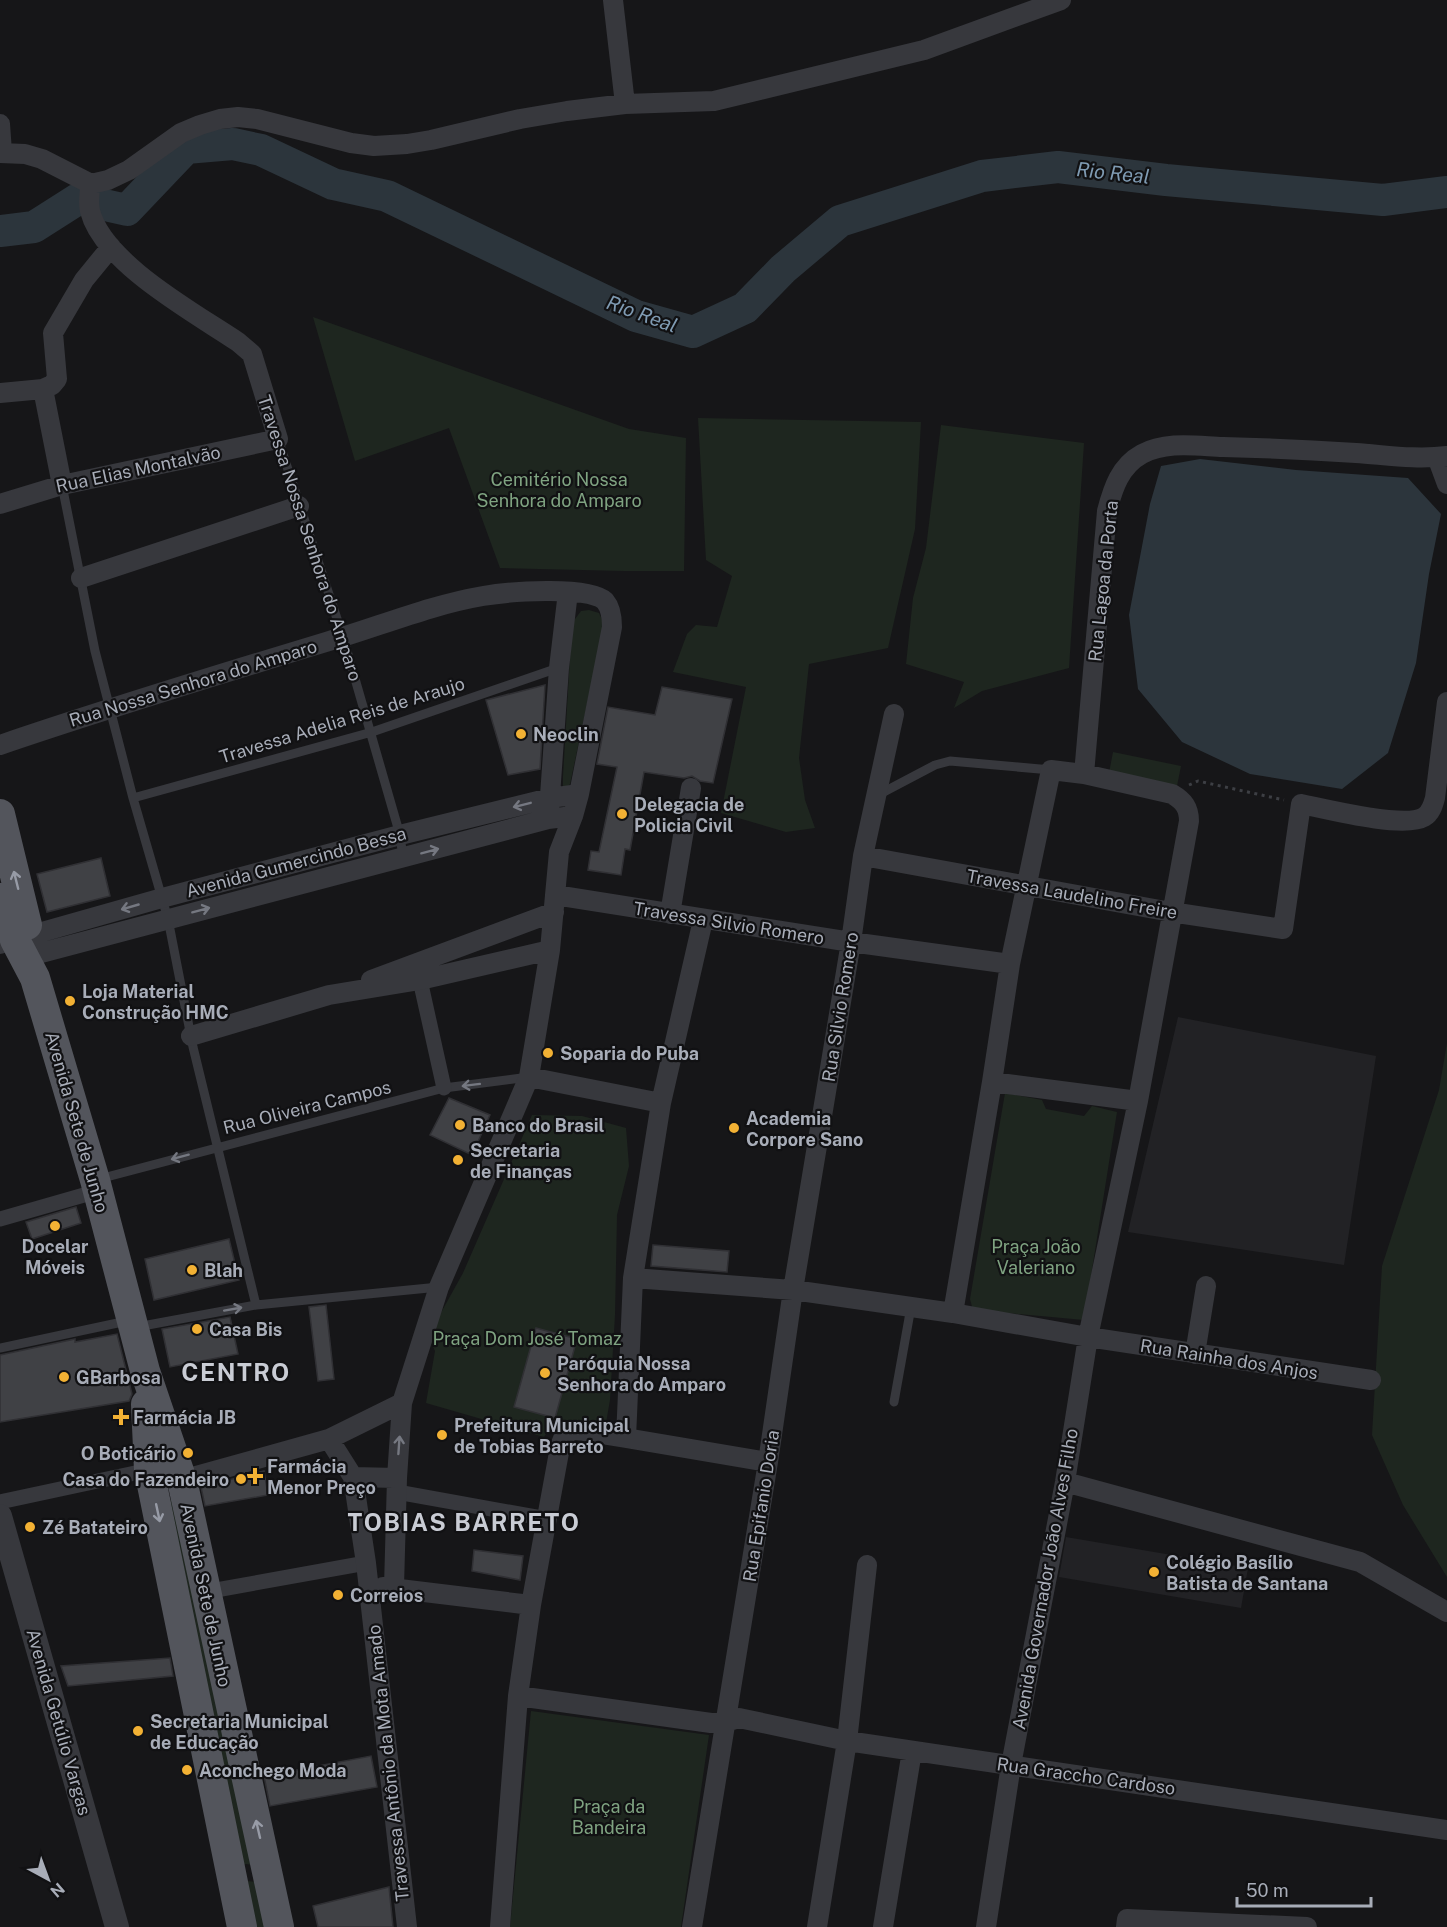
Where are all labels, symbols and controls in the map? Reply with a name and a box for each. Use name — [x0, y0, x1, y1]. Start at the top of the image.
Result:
water label: Rio Real — [1075, 157, 1151, 189]
water label: Rio Real — [603, 290, 681, 338]
street label: Travessa Nossa Senhora do Amparo — [254, 392, 366, 684]
street label: Rua Elias Montalvão — [54, 441, 222, 497]
park label: Cemitério Nossa Senhora do Amparo — [476, 469, 642, 511]
street label: Rua Lagoa da Porta — [1084, 499, 1122, 663]
street label: Rua Nossa Senhora do Amparo — [67, 635, 319, 731]
street label: Travessa Adelia Reis de Araujo — [217, 673, 467, 767]
place label: Neoclin — [533, 724, 599, 745]
marker: Neoclin — [514, 727, 528, 741]
place label: Delegacia de Policia Civil — [634, 794, 744, 836]
one-way arrow — [512, 800, 532, 811]
marker: Delegacia de Policia Civil — [615, 807, 629, 821]
street label: Avenida Gumercindo Bessa — [183, 822, 409, 902]
one-way arrow — [420, 844, 439, 856]
street label: Travessa Laudelino Freire — [965, 865, 1179, 923]
one-way arrow — [10, 871, 22, 890]
street label: Travessa Silvio Romero — [632, 898, 826, 948]
one-way arrow — [121, 902, 140, 913]
one-way arrow — [191, 904, 210, 916]
street label: Rua Silvio Romero — [818, 931, 862, 1083]
place label: Loja Material Construção HMC — [82, 981, 229, 1023]
marker: Loja Material Construção HMC — [63, 994, 77, 1008]
street label: Avenida Sete de Junho — [41, 1029, 113, 1215]
place label: Soparia do Puba — [560, 1043, 699, 1064]
marker: Soparia do Puba — [541, 1046, 555, 1060]
street label: Rua Oliveira Campos — [221, 1076, 393, 1138]
one-way arrow — [461, 1079, 481, 1090]
place label: Academia Corpore Sano — [746, 1108, 863, 1150]
place label: Banco do Brasil — [472, 1115, 605, 1136]
marker: Banco do Brasil — [453, 1118, 467, 1132]
marker: Academia Corpore Sano — [727, 1121, 741, 1135]
place label: Secretaria de Finanças — [470, 1140, 572, 1182]
one-way arrow — [171, 1152, 190, 1163]
marker: Secretaria de Finanças — [451, 1153, 465, 1167]
marker: Docelar Móveis — [48, 1219, 62, 1233]
place label: Docelar Móveis — [22, 1236, 89, 1278]
park label: Praça João Valeriano — [991, 1236, 1081, 1278]
place label: Blah — [204, 1260, 243, 1281]
marker: Blah — [185, 1263, 199, 1277]
one-way arrow — [223, 1304, 242, 1315]
place label: Casa Bis — [209, 1319, 282, 1340]
marker: Casa Bis — [190, 1322, 204, 1336]
park label: Praça Dom José Tomaz — [432, 1328, 622, 1349]
street label: Rua Rainha dos Anjos — [1139, 1335, 1319, 1383]
place label: Paróquia Nossa Senhora do Amparo — [557, 1353, 726, 1395]
district label: CENTRO — [181, 1358, 291, 1386]
marker: Paróquia Nossa Senhora do Amparo — [538, 1366, 552, 1380]
place label: GBarbosa — [76, 1367, 161, 1388]
marker: GBarbosa — [57, 1370, 71, 1384]
place label: Farmácia JB — [133, 1407, 236, 1428]
marker: Farmácia JB — [114, 1410, 128, 1424]
place label: Prefeitura Municipal de Tobias Barreto — [454, 1415, 630, 1457]
street label: Avenida Governador João Alves Filho — [1008, 1427, 1082, 1731]
marker: Prefeitura Municipal de Tobias Barreto — [435, 1428, 449, 1442]
street label: Rua Epifanio Doria — [739, 1429, 783, 1583]
one-way arrow — [394, 1435, 405, 1455]
place label: O Boticário — [81, 1443, 176, 1464]
marker: O Boticário — [181, 1446, 195, 1460]
place label: Farmácia Menor Preço — [267, 1456, 376, 1498]
place label: Casa do Fazendeiro — [62, 1469, 229, 1490]
marker: Farmácia Menor Preço — [248, 1469, 262, 1483]
marker: Casa do Fazendeiro — [234, 1472, 248, 1486]
street label: Avenida Sete de Junho — [176, 1501, 236, 1689]
one-way arrow — [152, 1503, 164, 1522]
district label: TOBIAS BARRETO — [348, 1508, 580, 1536]
place label: Zé Batateiro — [42, 1517, 148, 1538]
marker: Zé Batateiro — [23, 1520, 37, 1534]
place label: Colégio Basílio Batista de Santana — [1166, 1552, 1328, 1594]
marker: Colégio Basílio Batista de Santana — [1147, 1565, 1161, 1579]
place label: Correios — [350, 1585, 423, 1606]
marker: Correios — [331, 1588, 345, 1602]
street label: Travessa Antônio da Mota Amado — [363, 1624, 413, 1902]
street label: Avenida Getúlio Vargas — [22, 1626, 96, 1818]
place label: Secretaria Municipal de Educação — [150, 1711, 329, 1753]
marker: Secretaria Municipal de Educação — [131, 1724, 145, 1738]
street label: Rua Graccho Cardoso — [995, 1753, 1177, 1799]
place label: Aconchego Moda — [199, 1760, 347, 1781]
marker: Aconchego Moda — [180, 1763, 194, 1777]
park label: Praça da Bandeira — [572, 1796, 646, 1838]
one-way arrow — [251, 1820, 263, 1839]
north arrow — [18, 1849, 78, 1909]
scale bar — [1237, 1870, 1370, 1908]
text: N — [47, 1879, 68, 1901]
text: 50 m — [1246, 1880, 1289, 1901]

